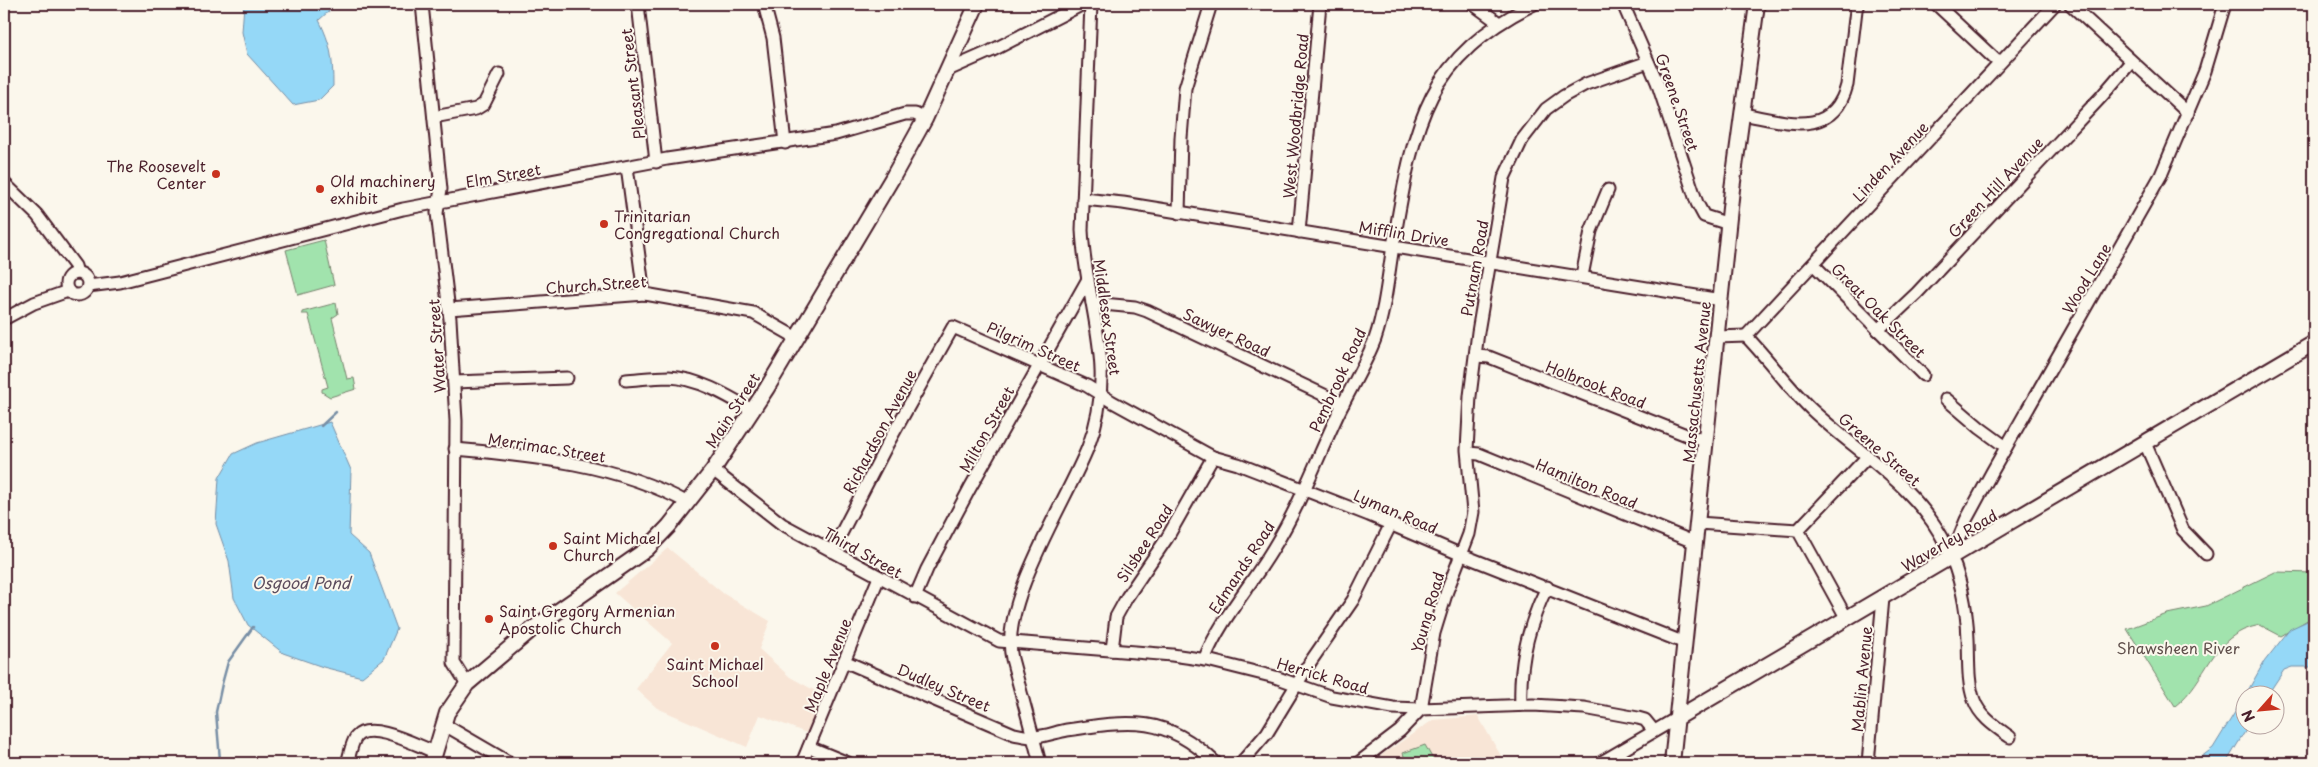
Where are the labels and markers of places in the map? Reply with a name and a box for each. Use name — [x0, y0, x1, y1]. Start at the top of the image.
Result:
place label: The Roosevelt Center — [106, 154, 206, 194]
marker: The Roosevelt Center — [210, 168, 222, 180]
place label: Old machinery exhibit — [330, 169, 436, 209]
marker: Old machinery exhibit — [314, 183, 326, 195]
place label: Trinitarian Congregational Church — [614, 204, 780, 244]
marker: Trinitarian Congregational Church — [598, 218, 610, 230]
place label: Saint Michael Church — [563, 526, 660, 566]
marker: Saint Michael Church — [547, 540, 559, 552]
place label: Saint Gregory Armenian Apostolic Church — [499, 599, 675, 639]
marker: Saint Gregory Armenian Apostolic Church — [483, 613, 495, 625]
marker: Saint Michael School — [709, 640, 721, 652]
place label: Saint Michael School — [666, 652, 764, 692]

